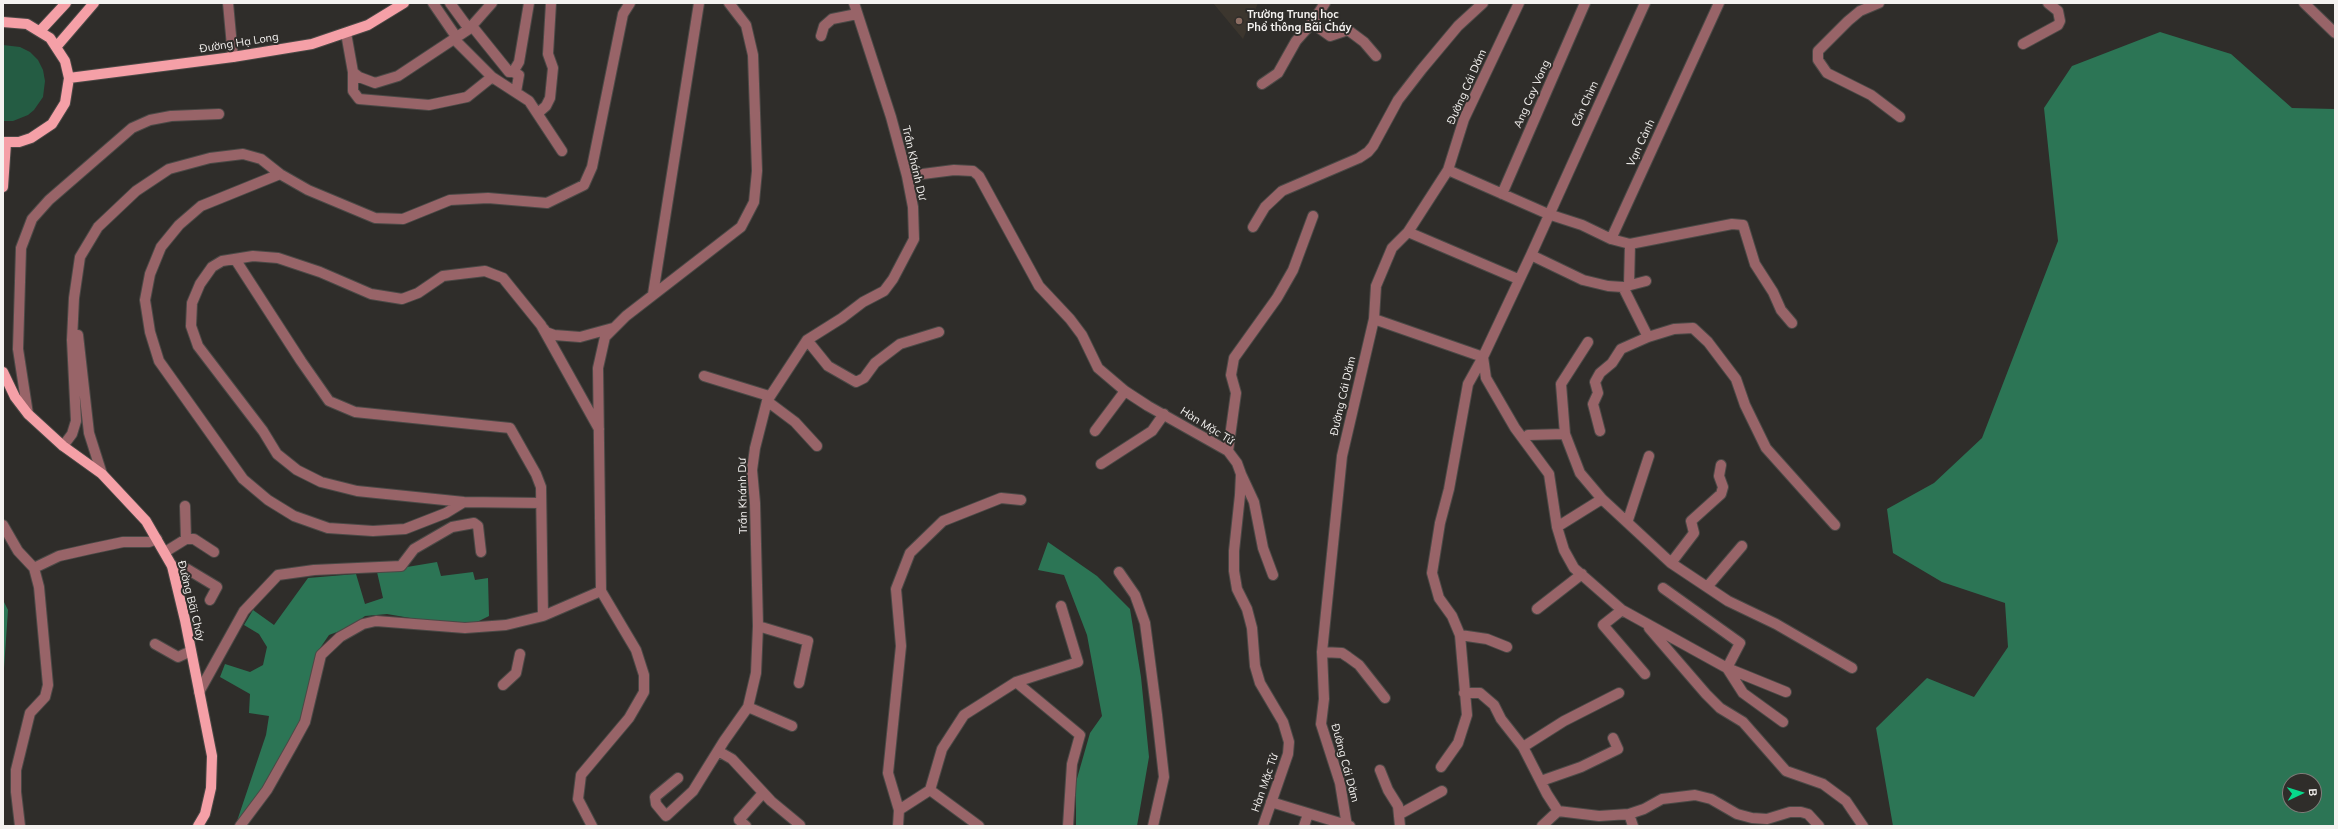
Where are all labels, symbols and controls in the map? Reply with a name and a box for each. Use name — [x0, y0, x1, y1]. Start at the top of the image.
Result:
place label: Trường Trung học Phổ thông Bãi Cháy — [1247, 8, 1352, 34]
marker: Trường Trung học Phổ thông Bãi Cháy — [1234, 16, 1244, 26]
street label: Đường Hạ Long — [198, 30, 280, 56]
street label: Đường Cái Dăm — [1445, 47, 1489, 127]
street label: Ang Cay Vong — [1511, 58, 1553, 130]
street label: Cồn Chìm — [1569, 79, 1601, 129]
street label: Vạn Cảnh — [1624, 117, 1658, 169]
street label: Trần Khánh Dư — [899, 124, 929, 202]
street label: Đường Cái Dăm — [1327, 355, 1359, 437]
street label: Hàn Mặc Tử — [1178, 404, 1236, 448]
street label: Trần Khánh Dư — [736, 458, 750, 534]
street label: Đường Bãi Cháy — [175, 559, 207, 643]
street label: Đường Cái Dăm — [1328, 722, 1362, 804]
street label: Hàn Mặc Tử — [1249, 752, 1281, 814]
north arrow — [2282, 773, 2322, 813]
text: B — [2306, 788, 2320, 797]

